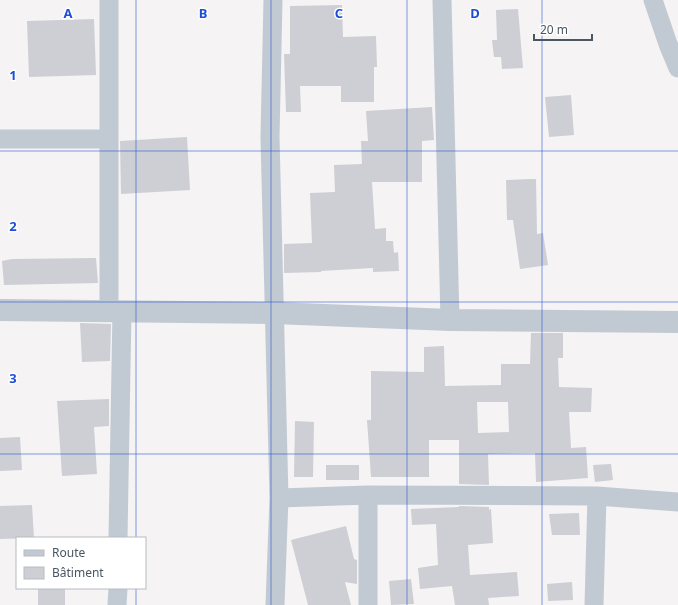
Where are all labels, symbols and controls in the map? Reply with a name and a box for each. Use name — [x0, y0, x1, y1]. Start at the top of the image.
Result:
text: A — [64, 4, 73, 22]
text: B — [199, 4, 207, 22]
text: C — [335, 4, 343, 22]
text: D — [470, 4, 480, 22]
scale bar — [534, 16, 592, 42]
text: 20 m — [540, 21, 568, 38]
text: 1 — [9, 66, 17, 84]
text: 2 — [9, 217, 17, 235]
text: 3 — [9, 369, 17, 387]
legend — [16, 537, 146, 589]
text: Route — [52, 544, 85, 561]
text: Bâtiment — [52, 564, 104, 581]

